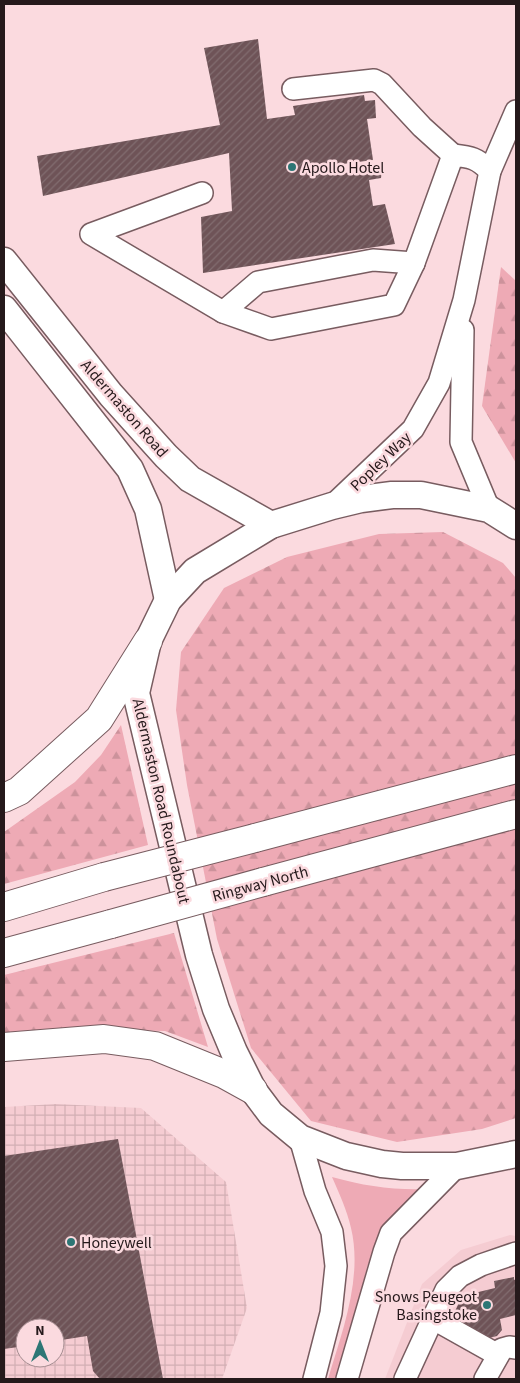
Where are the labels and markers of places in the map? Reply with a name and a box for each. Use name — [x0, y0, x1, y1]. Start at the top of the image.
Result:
place label: Apollo Hotel — [302, 157, 384, 179]
marker: Apollo Hotel — [286, 161, 298, 173]
place label: Honeywell — [81, 1232, 152, 1254]
marker: Honeywell — [65, 1236, 77, 1248]
place label: Snows Peugeot Basingstoke — [375, 1286, 478, 1326]
marker: Snows Peugeot Basingstoke — [481, 1299, 493, 1311]

